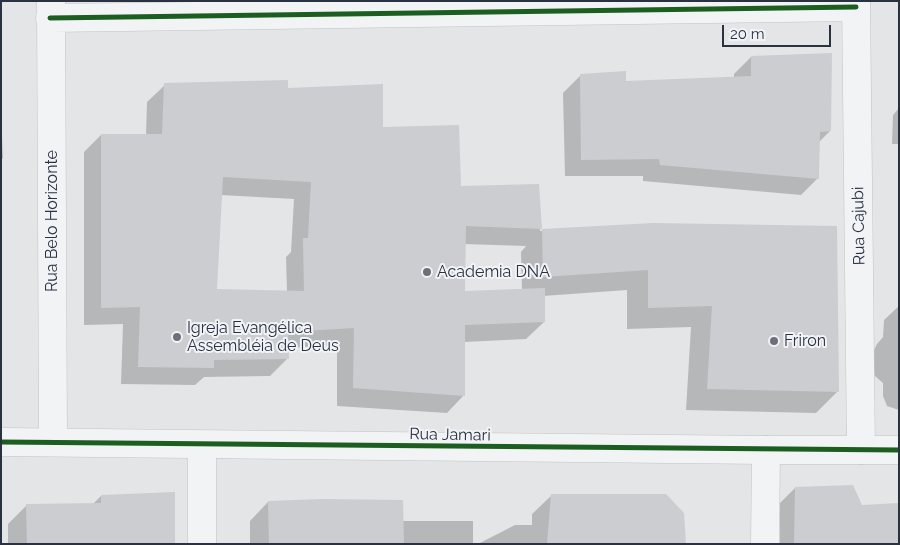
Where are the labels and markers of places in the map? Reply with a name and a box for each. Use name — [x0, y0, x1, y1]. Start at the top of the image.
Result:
place label: Academia DNA — [437, 262, 550, 282]
marker: Academia DNA — [421, 266, 433, 278]
place label: Igreja Evangélica Assembléia de Deus — [187, 318, 339, 356]
marker: Igreja Evangélica Assembléia de Deus — [171, 331, 183, 343]
place label: Friron — [784, 331, 826, 351]
marker: Friron — [768, 335, 780, 347]

